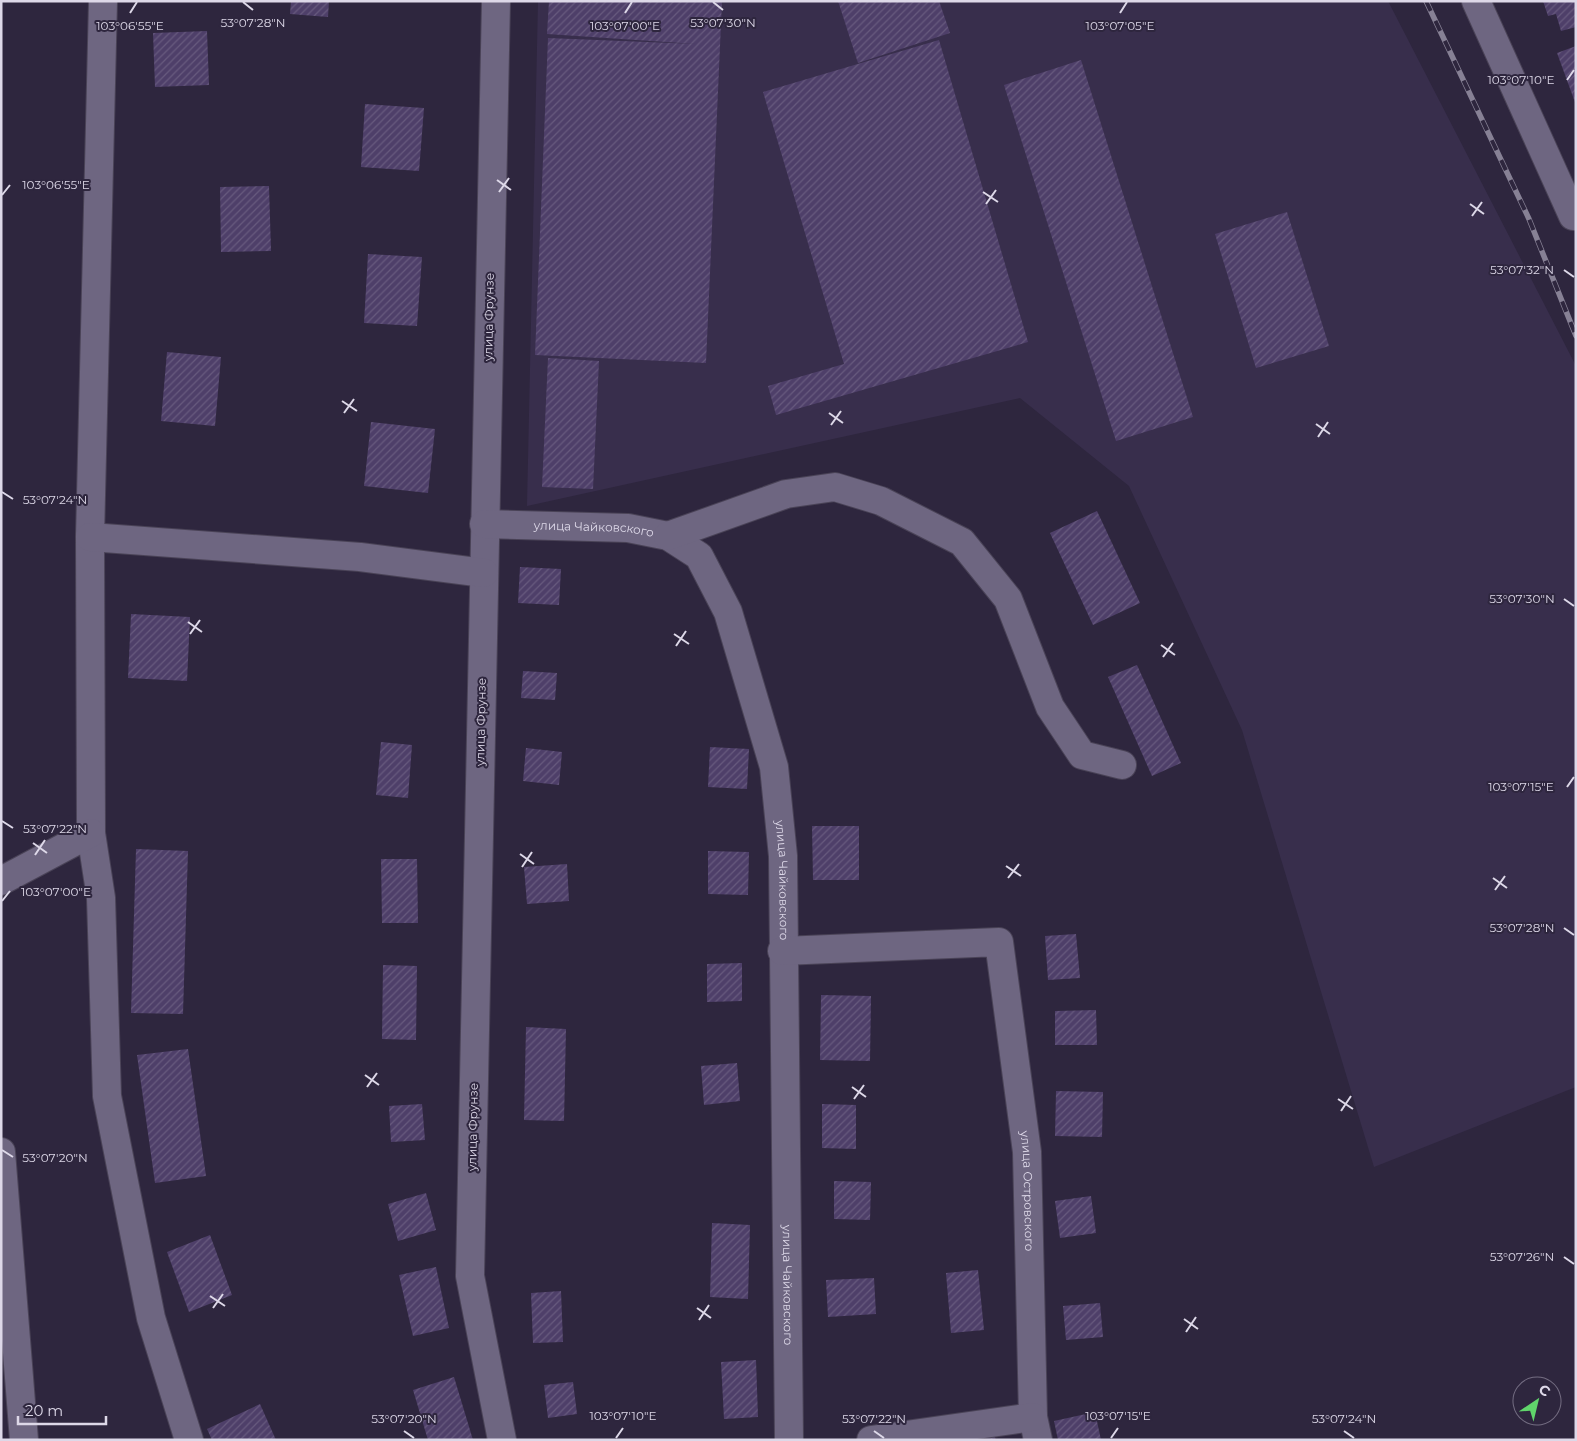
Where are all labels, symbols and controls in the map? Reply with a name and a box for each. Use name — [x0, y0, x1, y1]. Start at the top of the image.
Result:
text: 53°07'28"N — [220, 15, 286, 30]
text: 53°07'30"N — [690, 15, 756, 30]
text: 103°06'55"E — [96, 18, 164, 33]
text: 103°07'00"E — [590, 18, 660, 33]
text: 103°07'05"E — [1086, 18, 1154, 33]
text: 103°07'10"E — [1488, 72, 1554, 87]
text: 103°06'55"E — [22, 177, 90, 192]
text: 53°07'32"N — [1490, 262, 1554, 277]
street label: улица Фрунзе — [480, 273, 497, 362]
text: 53°07'24"N — [23, 492, 87, 507]
street label: улица Чайковского — [533, 517, 656, 540]
text: 53°07'30"N — [1489, 591, 1555, 606]
street label: улица Фрунзе — [472, 678, 489, 767]
text: 103°07'15"E — [1488, 779, 1554, 794]
street label: улица Чайковского — [772, 818, 792, 941]
text: 53°07'22"N — [23, 821, 87, 836]
text: 103°07'00"E — [21, 884, 91, 899]
text: 53°07'28"N — [1489, 920, 1555, 935]
street label: улица Фрунзе — [464, 1083, 481, 1172]
street label: улица Островского — [1017, 1129, 1037, 1252]
text: 53°07'20"N — [22, 1150, 88, 1165]
street label: улица Чайковского — [780, 1224, 796, 1346]
text: 53°07'26"N — [1490, 1249, 1554, 1264]
north arrow — [1512, 1376, 1562, 1426]
text: С — [1535, 1380, 1554, 1401]
scale bar — [18, 1394, 105, 1426]
text: 20 m — [25, 1401, 63, 1420]
text: 103°07'10"E — [590, 1408, 656, 1423]
text: 103°07'15"E — [1085, 1408, 1151, 1423]
text: 53°07'20"N — [371, 1411, 437, 1426]
text: 53°07'22"N — [842, 1411, 906, 1426]
text: 53°07'24"N — [1312, 1411, 1376, 1426]

